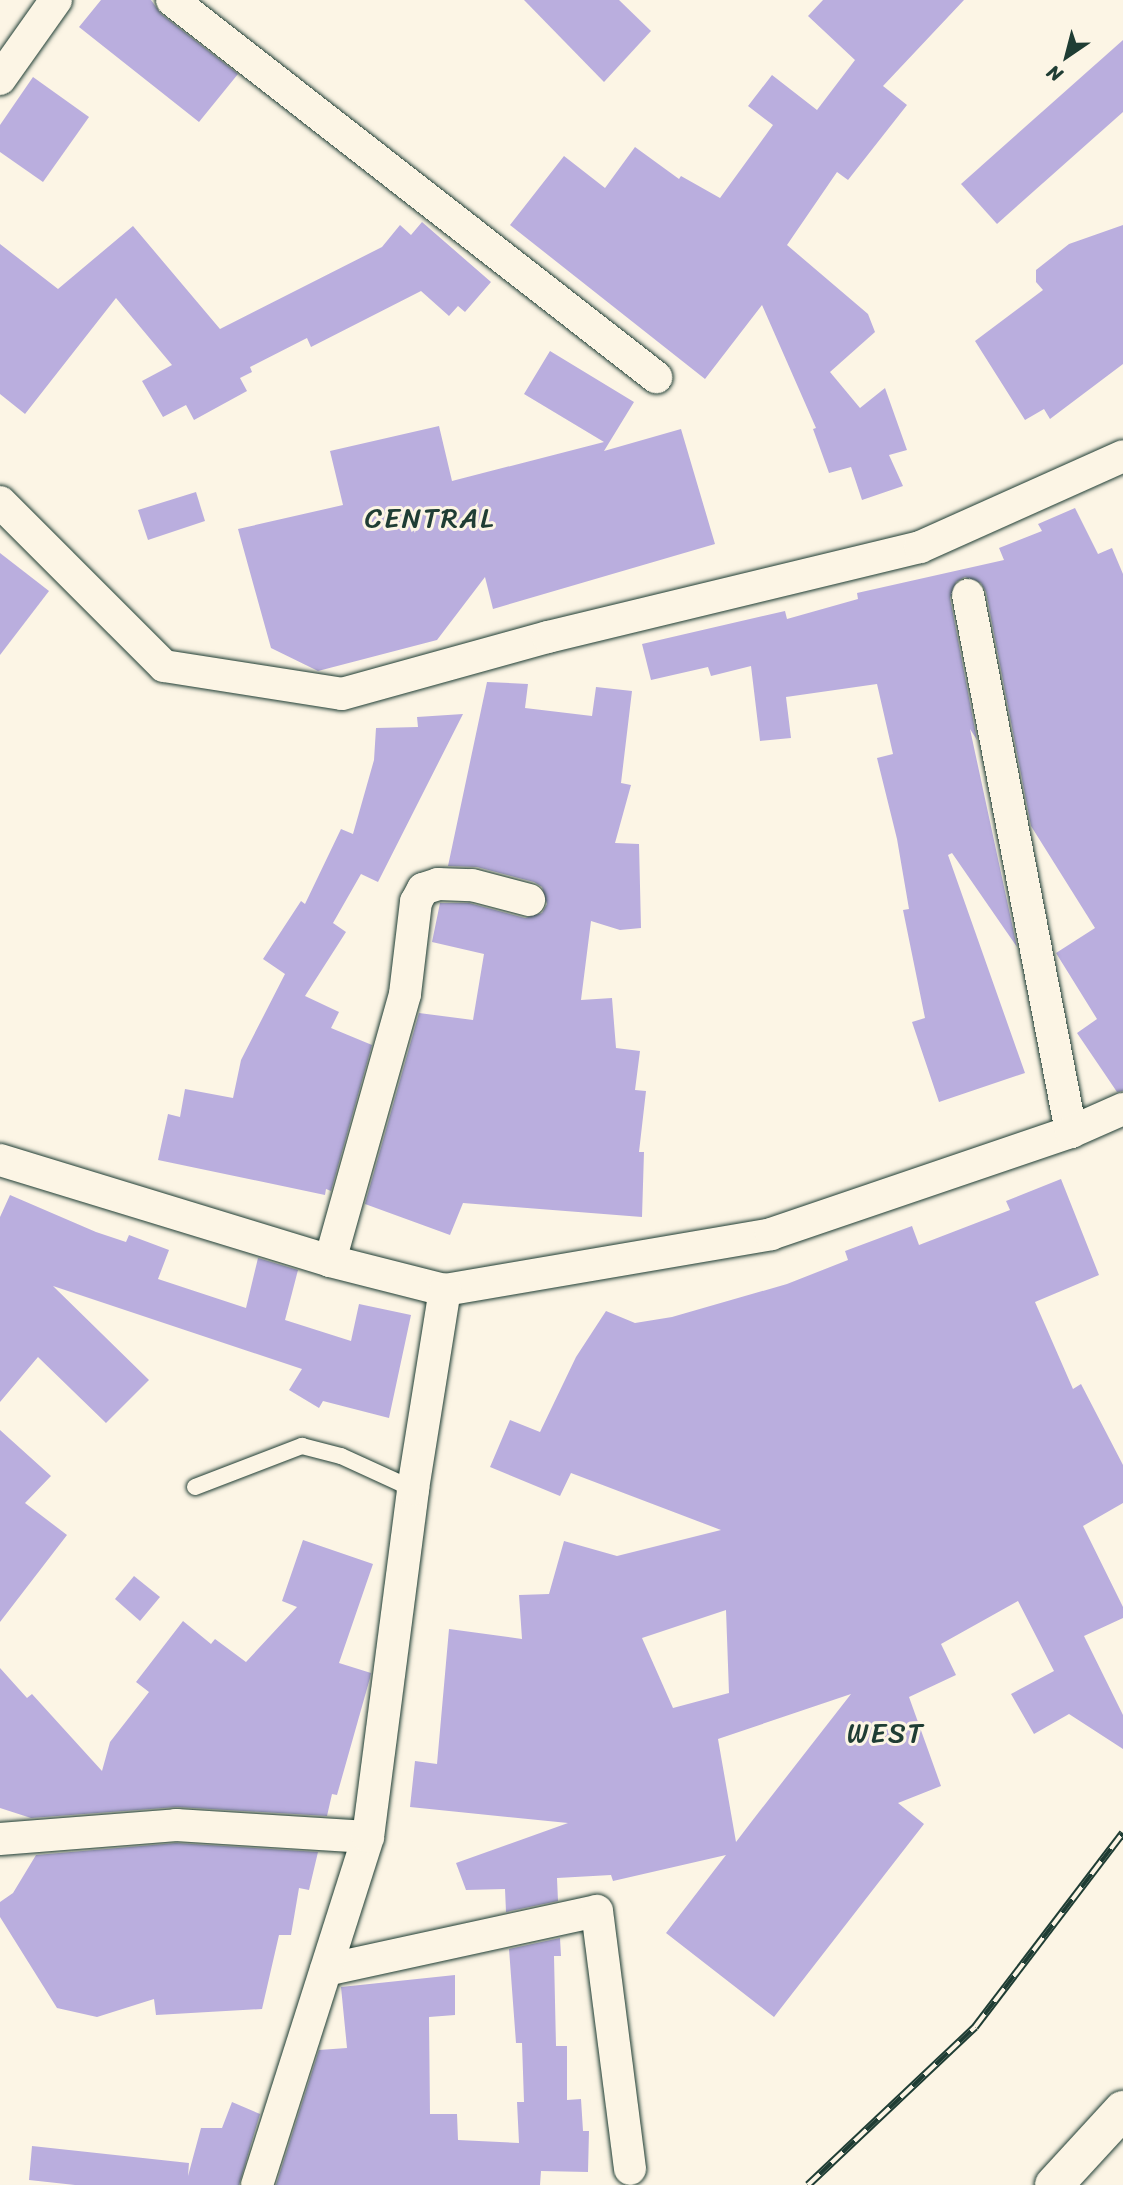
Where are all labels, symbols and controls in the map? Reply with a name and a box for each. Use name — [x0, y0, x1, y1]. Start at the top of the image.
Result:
north arrow — [1032, 21, 1102, 91]
text: N — [1040, 56, 1070, 91]
district label: CENTRAL — [367, 501, 493, 535]
district label: WEST — [848, 1716, 924, 1750]

